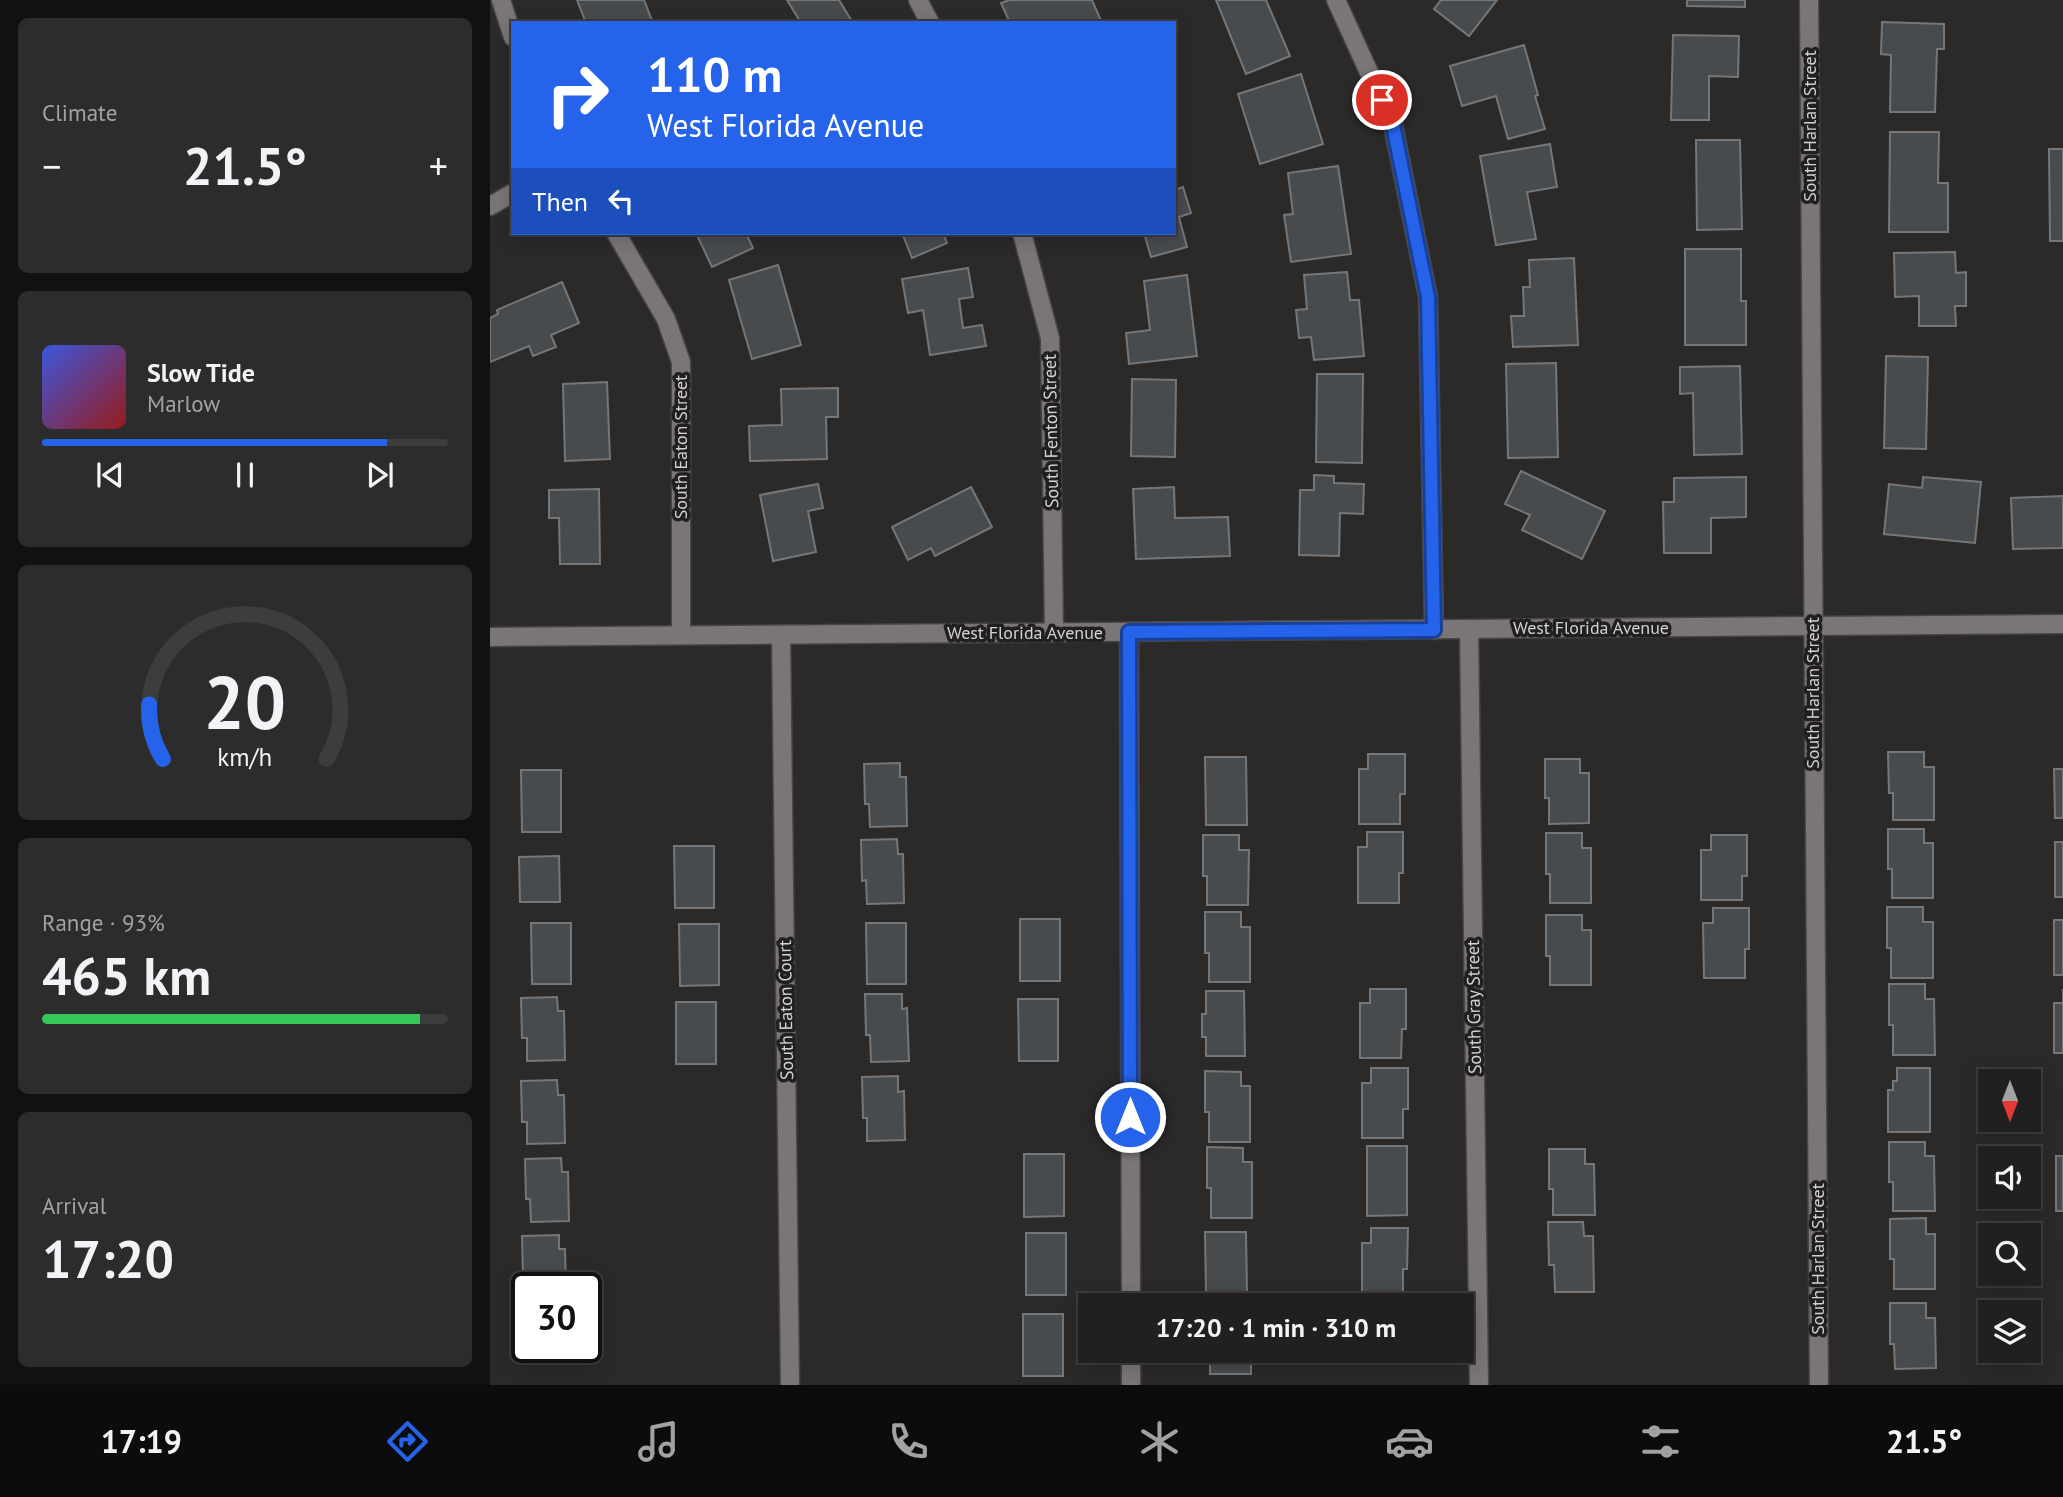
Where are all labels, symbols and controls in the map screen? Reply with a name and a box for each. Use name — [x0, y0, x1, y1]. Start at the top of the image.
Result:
text: 110 m — [647, 42, 782, 106]
icon: right — [532, 49, 623, 140]
street label: South Harlan Street — [1798, 50, 1821, 202]
pin — [1352, 70, 1412, 130]
icon: arrive — [1363, 81, 1401, 119]
text: Climate — [42, 98, 117, 127]
text: West Florida Avenue — [647, 104, 924, 146]
text: 21.5° — [183, 132, 307, 199]
text: − — [42, 141, 61, 190]
text: + — [429, 141, 448, 190]
icon: left — [602, 182, 640, 220]
text: Then — [532, 185, 588, 218]
street label: South Fenton Street — [1038, 354, 1063, 508]
text: Slow Tide — [147, 356, 255, 389]
street label: South Eaton Street — [669, 375, 692, 519]
text: Marlow — [147, 389, 220, 418]
icon: previous — [91, 456, 129, 494]
icon: pause — [226, 456, 264, 494]
icon: next — [361, 456, 399, 494]
street label: West Florida Avenue — [1513, 616, 1669, 639]
street label: South Harlan Street — [1801, 617, 1824, 769]
street label: West Florida Avenue — [947, 621, 1103, 644]
text: 20 — [204, 655, 286, 749]
text: km/h — [218, 740, 272, 772]
text: Range · 93% — [42, 908, 165, 937]
street label: South Eaton Court — [773, 940, 798, 1080]
street label: South Gray Street — [1461, 940, 1486, 1074]
text: 465 km — [42, 942, 211, 1009]
north arrow — [1978, 1069, 2040, 1132]
map controls — [1978, 1069, 2041, 1363]
position arrow — [1093, 1080, 1167, 1154]
button: sound — [1978, 1146, 2041, 1209]
street label: South Harlan Street — [1806, 1183, 1829, 1335]
text: Arrival — [42, 1191, 106, 1220]
button: search — [1978, 1223, 2041, 1286]
text: 17:20 — [42, 1225, 174, 1292]
speed limit sign: 30 — [511, 1272, 602, 1363]
button: layers — [1978, 1300, 2041, 1363]
text: 17:20 · 1 min · 310 m — [1156, 1311, 1396, 1344]
icon: directions — [383, 1417, 432, 1466]
icon: music — [634, 1417, 683, 1466]
icon: phone — [884, 1417, 933, 1466]
icon: climate — [1135, 1417, 1184, 1466]
icon: car — [1385, 1417, 1434, 1466]
icon: filters — [1636, 1417, 1685, 1466]
text: 17:19 — [101, 1420, 182, 1462]
text: 21.5° — [1886, 1420, 1962, 1462]

